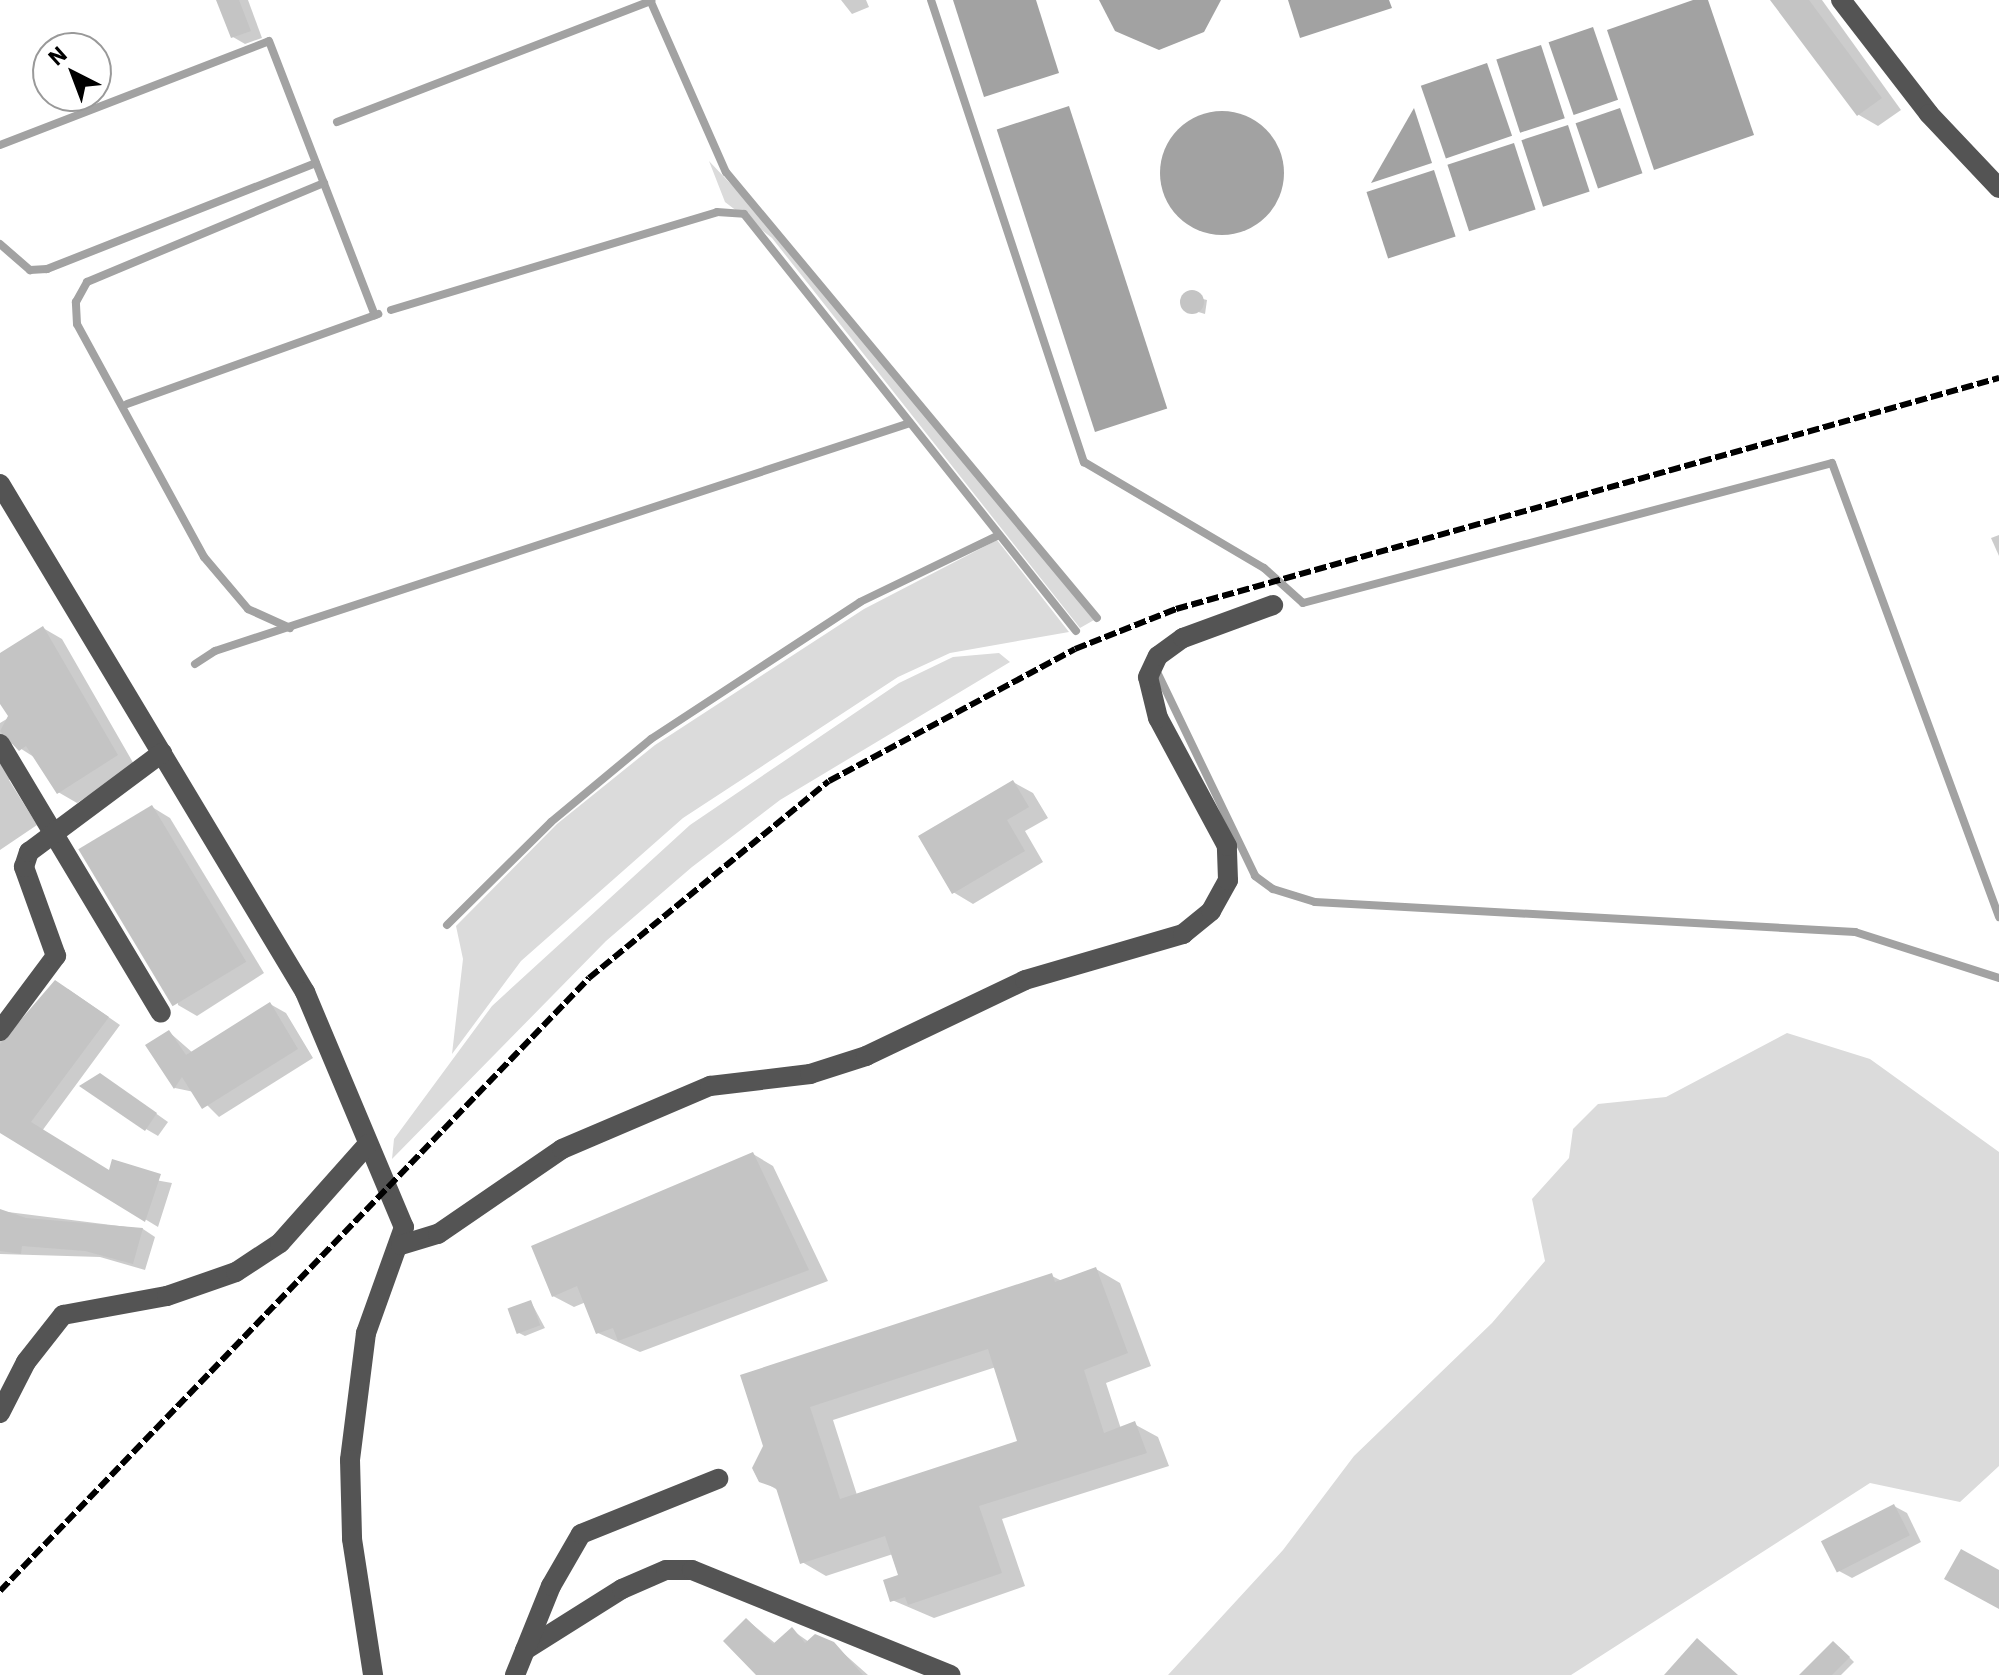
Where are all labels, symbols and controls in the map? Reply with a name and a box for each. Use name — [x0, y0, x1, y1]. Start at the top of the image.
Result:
north arrow — [32, 32, 112, 112]
text: N — [41, 39, 73, 71]

